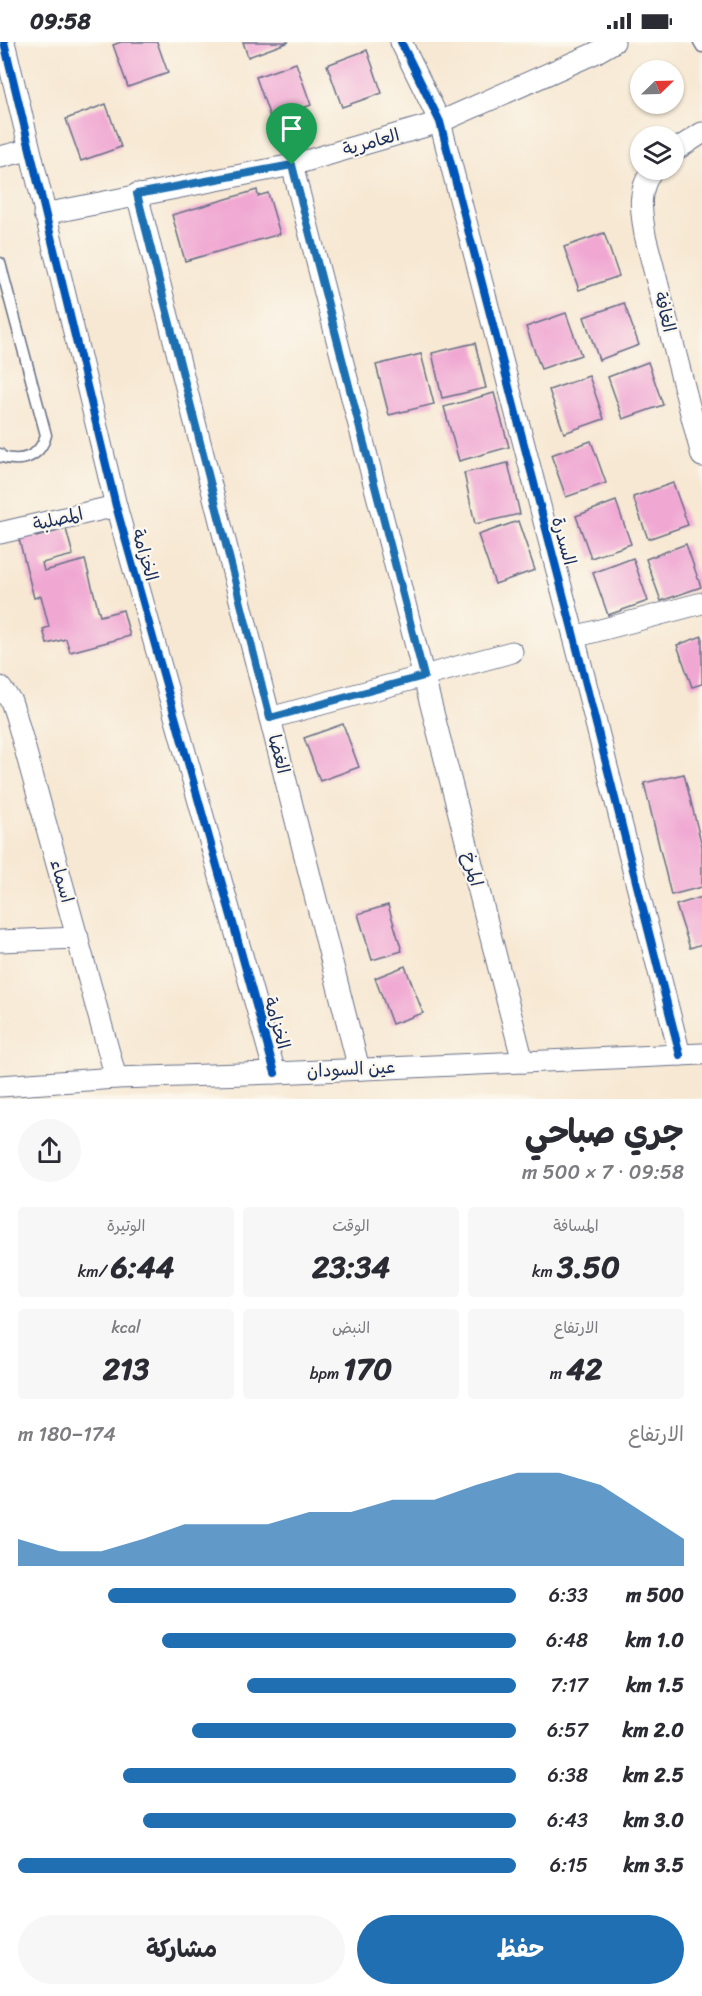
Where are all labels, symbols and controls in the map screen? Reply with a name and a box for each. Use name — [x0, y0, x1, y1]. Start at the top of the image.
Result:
text: 09:58 — [30, 2, 91, 41]
north arrow — [630, 60, 684, 114]
map controls — [630, 60, 684, 180]
pin — [266, 103, 317, 165]
icon: arrive — [275, 112, 308, 145]
street label: العامرية — [339, 119, 403, 165]
button: layers — [630, 126, 684, 180]
street label: الغافة — [645, 288, 685, 336]
street label: المصلبة — [30, 498, 86, 540]
street label: السدرة — [542, 513, 586, 569]
street label: الخزامة — [122, 525, 168, 585]
street label: الغضا — [259, 731, 299, 777]
street label: المرخ — [453, 848, 493, 890]
street label: اسماء — [41, 855, 83, 907]
street label: الخزامة — [254, 993, 300, 1053]
street label: عين السودان — [306, 1051, 396, 1087]
text: جري صباحي — [525, 1103, 684, 1161]
button: share — [18, 1119, 81, 1182]
text: 09:58 · 7 × 500 m — [522, 1155, 684, 1190]
text: الوتيرة — [107, 1211, 145, 1240]
text: الوقت — [332, 1211, 370, 1240]
text: المسافة — [553, 1211, 599, 1240]
text: 6:44 — [111, 1240, 174, 1294]
text: 23:34 — [312, 1240, 390, 1294]
text: 3.50 — [557, 1240, 620, 1294]
text: /km — [78, 1257, 111, 1286]
text: km — [532, 1257, 557, 1286]
text: kcal — [111, 1313, 141, 1342]
text: النبض — [332, 1313, 370, 1342]
text: الارتفاع — [554, 1313, 598, 1342]
text: 213 — [103, 1342, 149, 1396]
text: 170 — [343, 1342, 392, 1396]
text: 42 — [566, 1342, 602, 1396]
text: bpm — [310, 1359, 343, 1388]
text: m — [550, 1359, 566, 1388]
text: 174–180 m — [18, 1417, 116, 1452]
text: الارتفاع — [628, 1417, 684, 1452]
text: 6:33 — [549, 1578, 588, 1613]
text: 500 m — [626, 1578, 684, 1613]
text: 6:48 — [546, 1623, 588, 1658]
text: 1.0 km — [626, 1623, 684, 1658]
text: 7:17 — [551, 1668, 588, 1703]
text: 1.5 km — [626, 1668, 684, 1703]
text: 6:57 — [547, 1713, 588, 1748]
text: 2.0 km — [623, 1713, 684, 1748]
text: 6:38 — [548, 1758, 588, 1793]
text: 2.5 km — [623, 1758, 684, 1793]
text: 6:43 — [547, 1803, 588, 1838]
text: 3.0 km — [623, 1803, 684, 1838]
text: 6:15 — [550, 1848, 588, 1883]
text: 3.5 km — [624, 1848, 684, 1883]
button: مشاركة — [18, 1915, 345, 1984]
button: حفظ — [357, 1915, 684, 1984]

